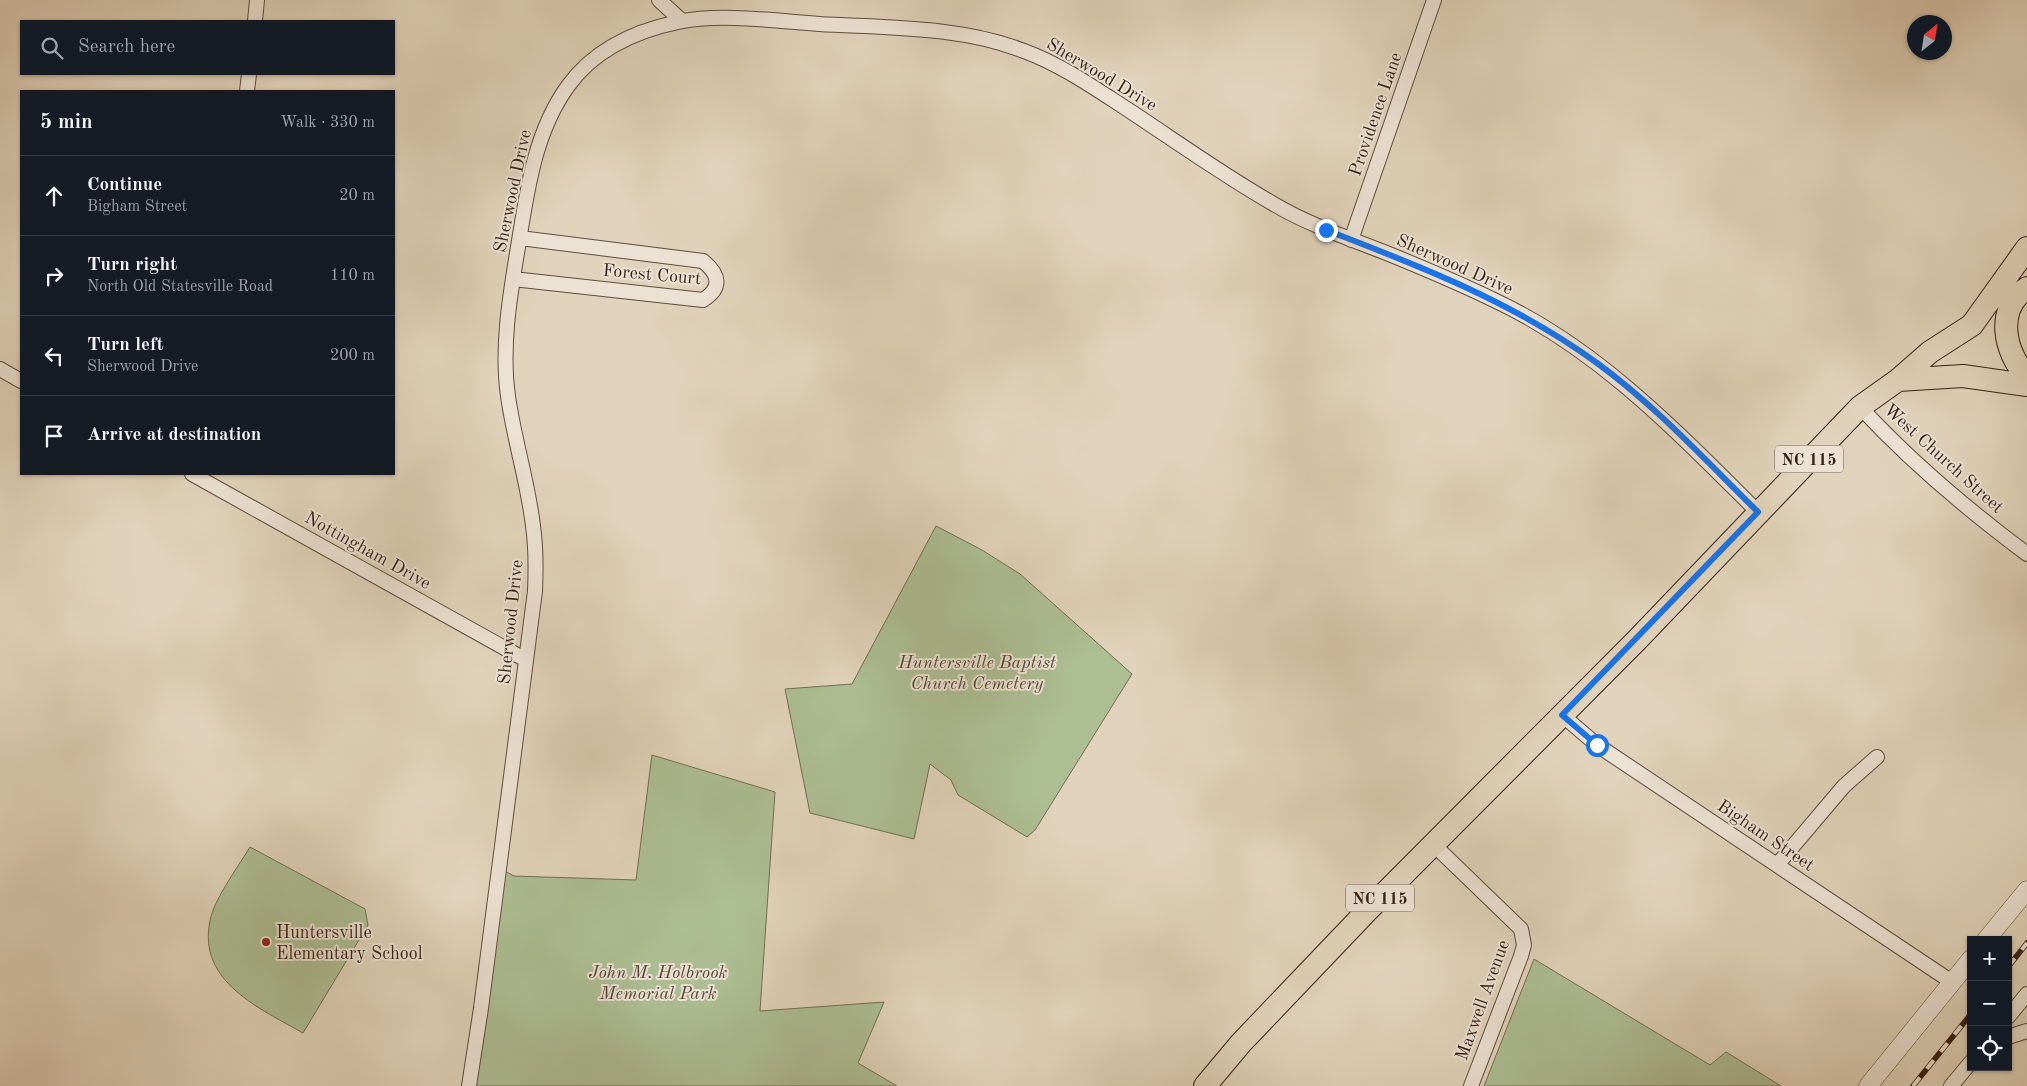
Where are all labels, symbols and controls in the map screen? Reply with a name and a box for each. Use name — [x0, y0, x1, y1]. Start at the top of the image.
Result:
north arrow — [1907, 15, 1952, 60]
search box — [20, 20, 395, 75]
icon: search — [38, 34, 66, 62]
street label: Sherwood Drive — [1043, 35, 1160, 115]
text: Search here — [78, 38, 175, 57]
street label: Providence Lane — [1346, 50, 1406, 179]
text: 5 min — [40, 112, 93, 133]
text: Walk · 330 m — [280, 115, 375, 131]
street label: Sherwood Drive — [491, 128, 535, 254]
text: Continue — [87, 176, 162, 195]
icon: ahead — [40, 182, 68, 210]
text: 20 m — [339, 188, 375, 204]
text: Bigham Street — [87, 199, 187, 215]
route end — [1315, 219, 1338, 242]
street label: Sherwood Drive — [1394, 231, 1515, 299]
text: Turn right — [87, 256, 177, 275]
icon: right — [40, 262, 68, 290]
street label: Forest Court — [602, 262, 702, 288]
text: 110 m — [330, 268, 375, 284]
text: North Old Statesville Road — [87, 279, 273, 295]
text: Turn left — [87, 336, 164, 355]
icon: left — [40, 342, 68, 370]
text: 200 m — [330, 348, 375, 364]
text: Sherwood Drive — [87, 359, 198, 375]
street label: West Church Street — [1880, 400, 2007, 517]
icon: arrive — [40, 422, 68, 450]
text: Arrive at destination — [87, 426, 261, 445]
road number: NC 115 — [1775, 446, 1843, 472]
street label: Nottingham Drive — [302, 509, 434, 593]
street label: Sherwood Drive — [495, 559, 526, 685]
park label: Huntersville Baptist Church Cemetery — [897, 654, 1056, 693]
route start — [1586, 734, 1609, 757]
street label: Bigham Street — [1714, 797, 1817, 875]
road number: NC 115 — [1346, 884, 1414, 911]
place label: Huntersville Elementary School — [276, 924, 423, 963]
marker: Huntersville Elementary School — [260, 936, 272, 948]
map controls — [1967, 936, 2012, 1071]
button: + — [1967, 936, 2012, 981]
street label: Maxwell Avenue — [1453, 938, 1513, 1063]
park label: John M. Holbrook Memorial Park — [589, 964, 727, 1003]
button: − — [1967, 981, 2012, 1026]
button: locate — [1967, 1026, 2012, 1071]

